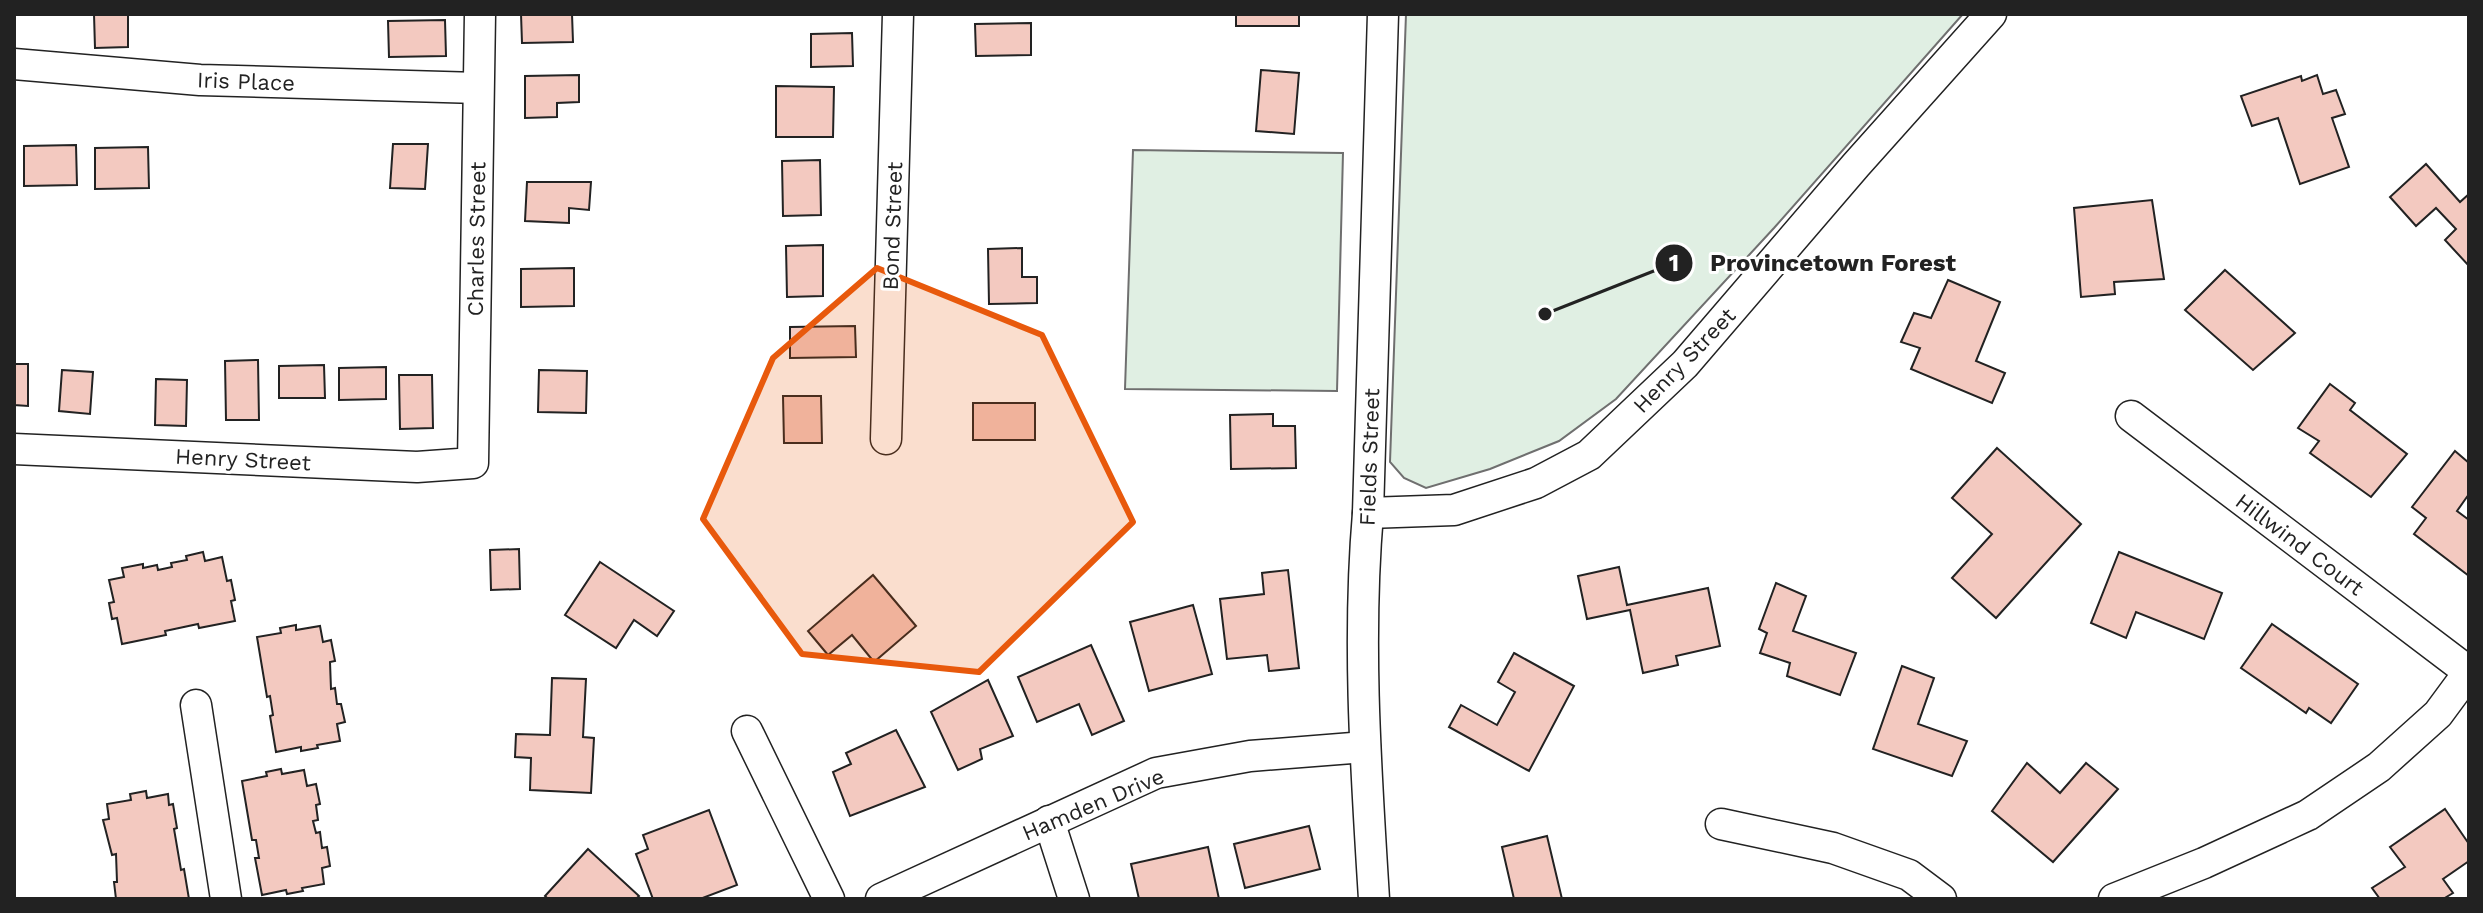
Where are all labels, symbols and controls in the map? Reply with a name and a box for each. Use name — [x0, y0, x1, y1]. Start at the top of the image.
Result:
street label: Iris Place — [197, 67, 295, 96]
street label: Charles Street — [463, 161, 490, 317]
street label: Bond Street — [878, 161, 907, 291]
callout: Provincetown Forest — [1654, 239, 1972, 287]
text: 1 — [1669, 249, 1679, 277]
text: Provincetown Forest — [1710, 249, 1957, 277]
street label: Henry Street — [1628, 303, 1741, 418]
street label: Fields Street — [1355, 388, 1384, 526]
street label: Henry Street — [175, 443, 311, 476]
street label: Hillwind Court — [2231, 488, 2369, 601]
street label: Hamden Drive — [1018, 763, 1168, 846]

